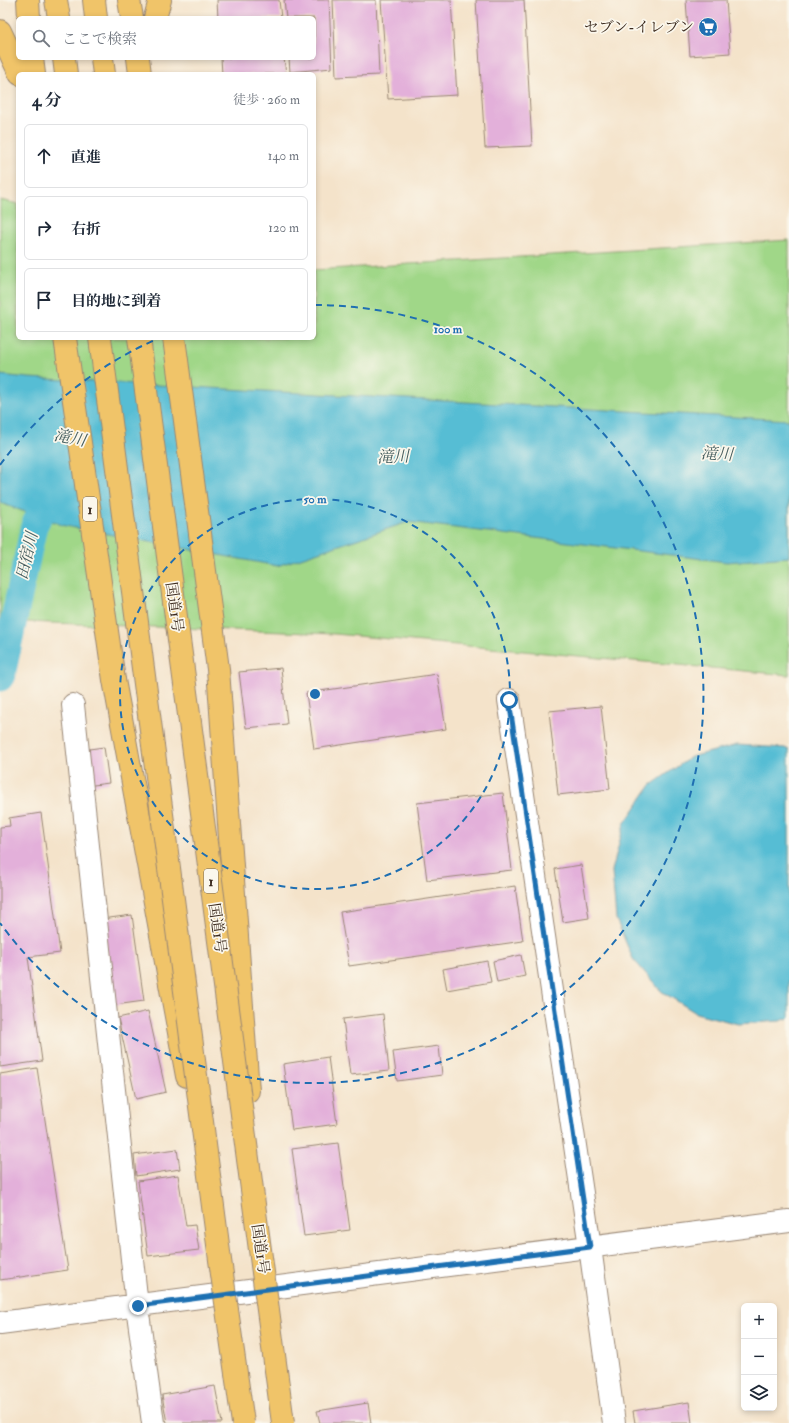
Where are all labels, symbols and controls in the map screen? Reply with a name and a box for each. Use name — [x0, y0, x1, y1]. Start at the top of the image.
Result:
search box — [16, 16, 316, 60]
supermarket icon: セブン-イレブン — [697, 16, 719, 38]
place label: セブン-イレブン — [584, 18, 694, 37]
icon: search — [30, 27, 52, 49]
text: ここで検索 — [62, 30, 137, 49]
text: 4 分 — [32, 90, 62, 111]
text: 徒歩 · 260 m — [233, 92, 300, 108]
icon: ahead — [33, 145, 55, 167]
text: 直進 — [71, 148, 101, 167]
text: 140 m — [268, 148, 299, 164]
icon: right — [33, 217, 55, 239]
text: 右折 — [71, 220, 101, 239]
text: 120 m — [268, 220, 299, 236]
icon: arrive — [33, 289, 55, 311]
text: 目的地に到着 — [71, 292, 161, 311]
text: 100 m — [434, 322, 463, 337]
water label: 滝川 — [52, 425, 90, 451]
water label: 滝川 — [700, 443, 735, 465]
water label: 滝川 — [377, 446, 411, 468]
text: 50 m — [303, 492, 327, 507]
road number: 1 — [83, 497, 97, 521]
water label: 田宿川 — [12, 528, 43, 582]
street label: 国道1号 — [161, 581, 187, 633]
centre of rings — [308, 687, 322, 701]
route start — [500, 691, 518, 709]
road number: 1 — [204, 869, 218, 893]
street label: 国道1号 — [204, 902, 230, 954]
street label: 国道1号 — [247, 1223, 273, 1275]
route end — [129, 1297, 147, 1315]
map controls — [741, 1303, 777, 1411]
button: + — [741, 1303, 777, 1339]
button: − — [741, 1339, 777, 1375]
button: layers — [741, 1375, 777, 1411]

